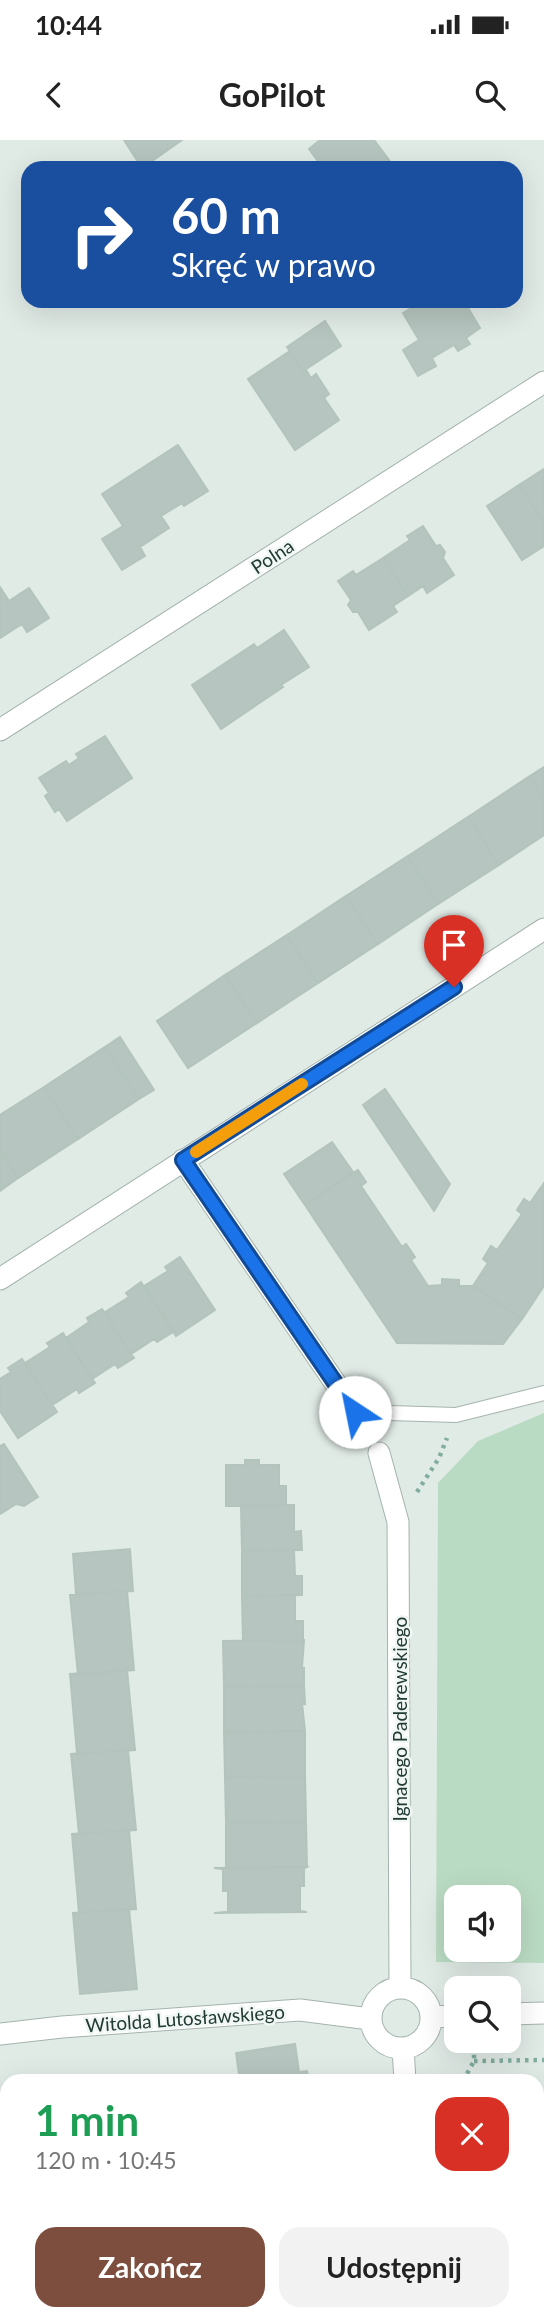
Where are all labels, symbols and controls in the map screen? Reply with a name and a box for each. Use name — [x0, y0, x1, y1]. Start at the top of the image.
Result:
text: 10:44 — [35, 9, 102, 41]
text: GoPilot — [219, 75, 325, 114]
icon: back — [35, 76, 73, 114]
icon: search — [471, 76, 509, 114]
text: 60 m — [171, 186, 281, 244]
icon: right — [56, 189, 147, 280]
text: Skręć w prawo — [171, 245, 376, 284]
street label: Polna — [246, 534, 298, 578]
pin — [424, 915, 484, 987]
icon: arrive — [435, 926, 473, 964]
position arrow — [318, 1375, 392, 1449]
street label: Ignacego Paderewskiego — [388, 1617, 411, 1821]
map controls — [444, 1885, 521, 2053]
button: sound — [444, 1885, 521, 1962]
button: search — [444, 1976, 521, 2053]
street label: Witolda Lutosławskiego — [85, 2000, 285, 2036]
text: 1 min — [35, 2095, 139, 2145]
button: close — [435, 2097, 509, 2171]
text: 120 m · 10:45 — [35, 2146, 177, 2174]
button: Zakończ — [35, 2227, 265, 2307]
button: Udostępnij — [279, 2227, 509, 2307]

